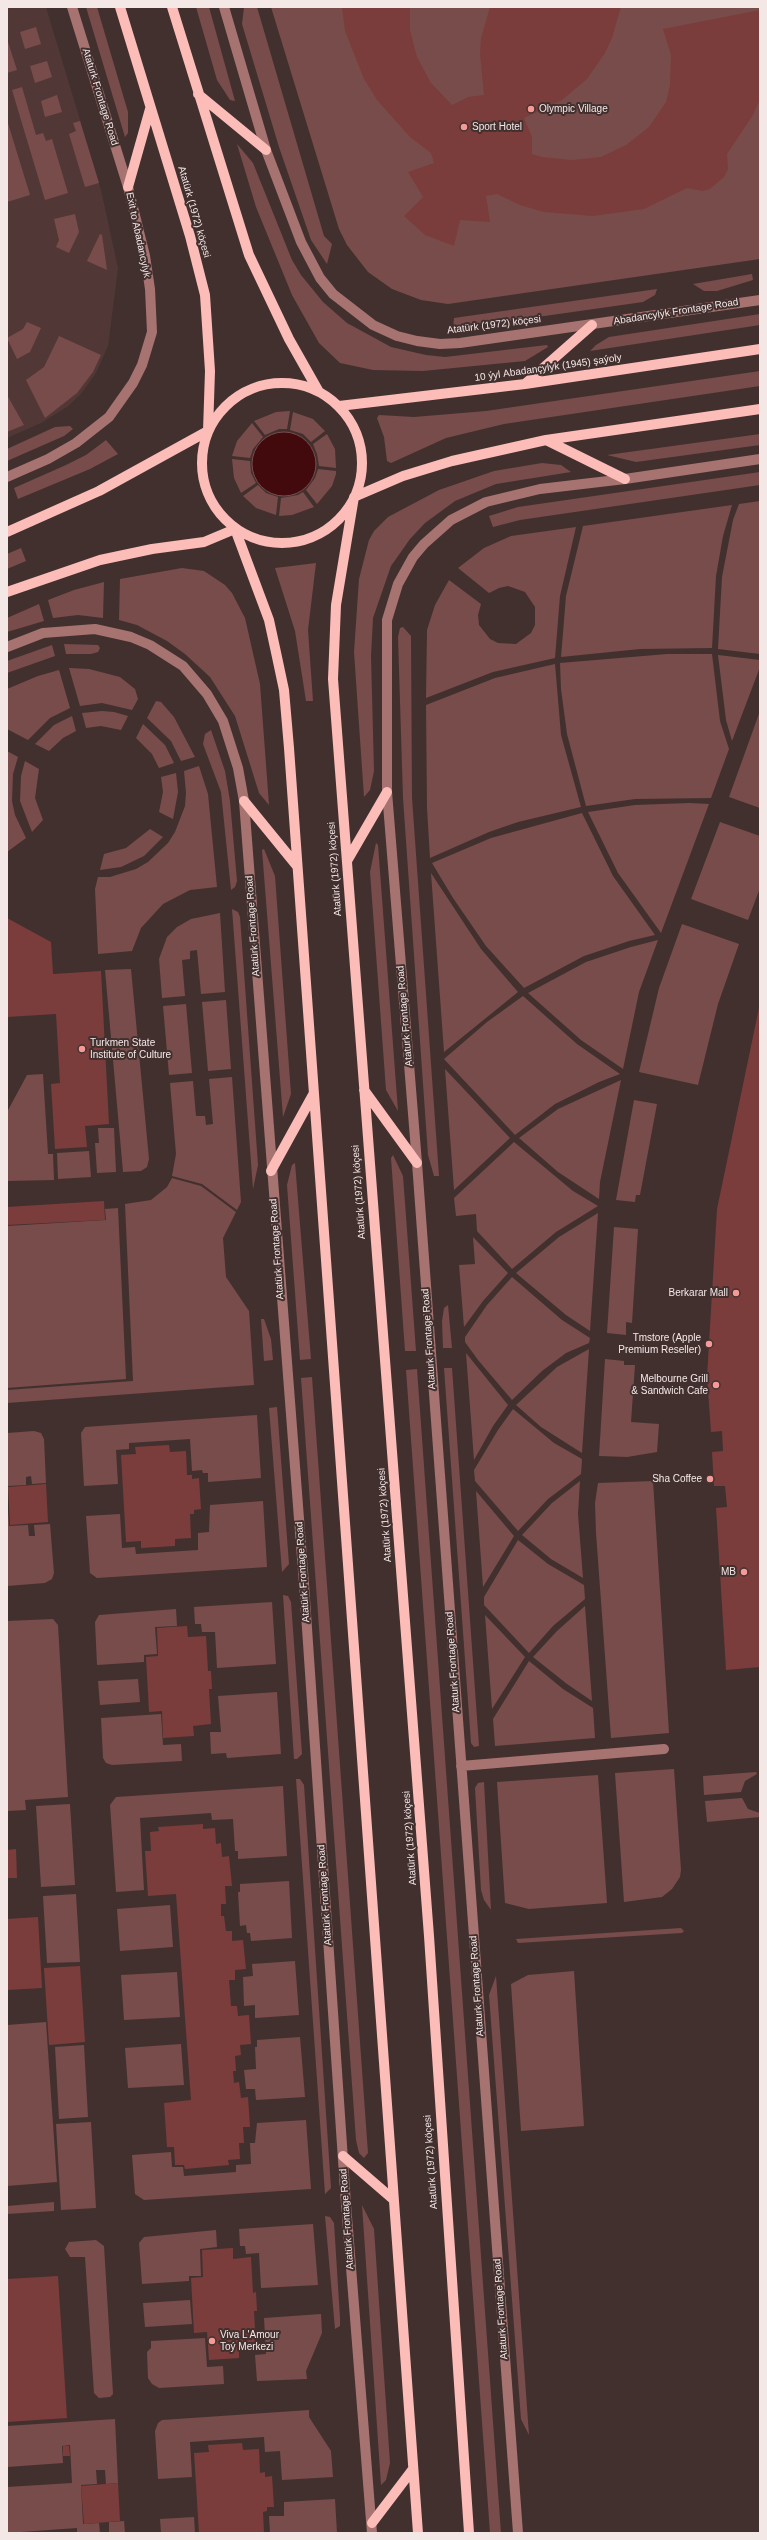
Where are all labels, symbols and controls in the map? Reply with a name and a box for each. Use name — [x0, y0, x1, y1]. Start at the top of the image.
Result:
street label: Ataturk Frontage Road — [79, 47, 121, 147]
place label: Olympic Village — [539, 103, 608, 115]
marker: Olympic Village — [526, 104, 536, 114]
place label: Sport Hotel — [472, 121, 522, 133]
marker: Sport Hotel — [459, 122, 469, 132]
street label: Atatürk (1972) köçesi — [175, 165, 213, 259]
street label: Exit to Abadancylyk — [123, 191, 153, 279]
street label: Abadancylyk Frontage Road — [613, 296, 739, 328]
street label: Atatürk (1972) köçesi — [446, 313, 542, 337]
street label: 10 ýyl Abadançylyk (1945) şaýoly — [474, 352, 622, 384]
street label: Atatürk (1972) köçesi — [326, 821, 344, 917]
street label: Atatürk Frontage Road — [243, 875, 263, 977]
street label: Ataturk Frontage Road — [395, 965, 415, 1067]
place label: Turkmen State Institute of Culture — [90, 1037, 171, 1060]
marker: Turkmen State Institute of Culture — [77, 1044, 87, 1054]
street label: Atatürk (1972) köçesi — [350, 1144, 368, 1240]
street label: Atatürk Frontage Road — [267, 1198, 287, 1300]
place label: Berkarar Mall — [669, 1287, 728, 1299]
street label: Ataturk Frontage Road — [419, 1288, 439, 1390]
marker: Berkarar Mall — [731, 1288, 741, 1298]
place label: Tmstore (Apple Premium Reseller) — [618, 1332, 701, 1356]
marker: Tmstore (Apple Premium Reseller) — [704, 1339, 714, 1349]
place label: Melbourne Grill & Sandwich Cafe — [631, 1373, 708, 1396]
marker: Melbourne Grill & Sandwich Cafe — [711, 1380, 721, 1390]
street label: Atatürk (1972) köçesi — [376, 1467, 394, 1563]
place label: Sha Coffee — [652, 1473, 702, 1485]
marker: Sha Coffee — [705, 1474, 715, 1484]
street label: Atatürk Frontage Road — [293, 1521, 313, 1623]
place label: MB — [721, 1566, 736, 1578]
marker: MB — [739, 1567, 749, 1577]
street label: Ataturk Frontage Road — [443, 1611, 463, 1713]
street label: Atatürk (1972) köçesi — [401, 1790, 419, 1886]
street label: Atatürk Frontage Road — [315, 1844, 335, 1946]
street label: Ataturk Frontage Road — [467, 1935, 487, 2037]
street label: Atatürk (1972) köçesi — [422, 2114, 440, 2210]
street label: Atatürk Frontage Road — [337, 2168, 357, 2270]
street label: Ataturk Frontage Road — [491, 2258, 511, 2360]
place label: Viva L'Amour Toý Merkezi — [220, 2329, 279, 2352]
marker: Viva L'Amour Toý Merkezi — [207, 2336, 217, 2346]

